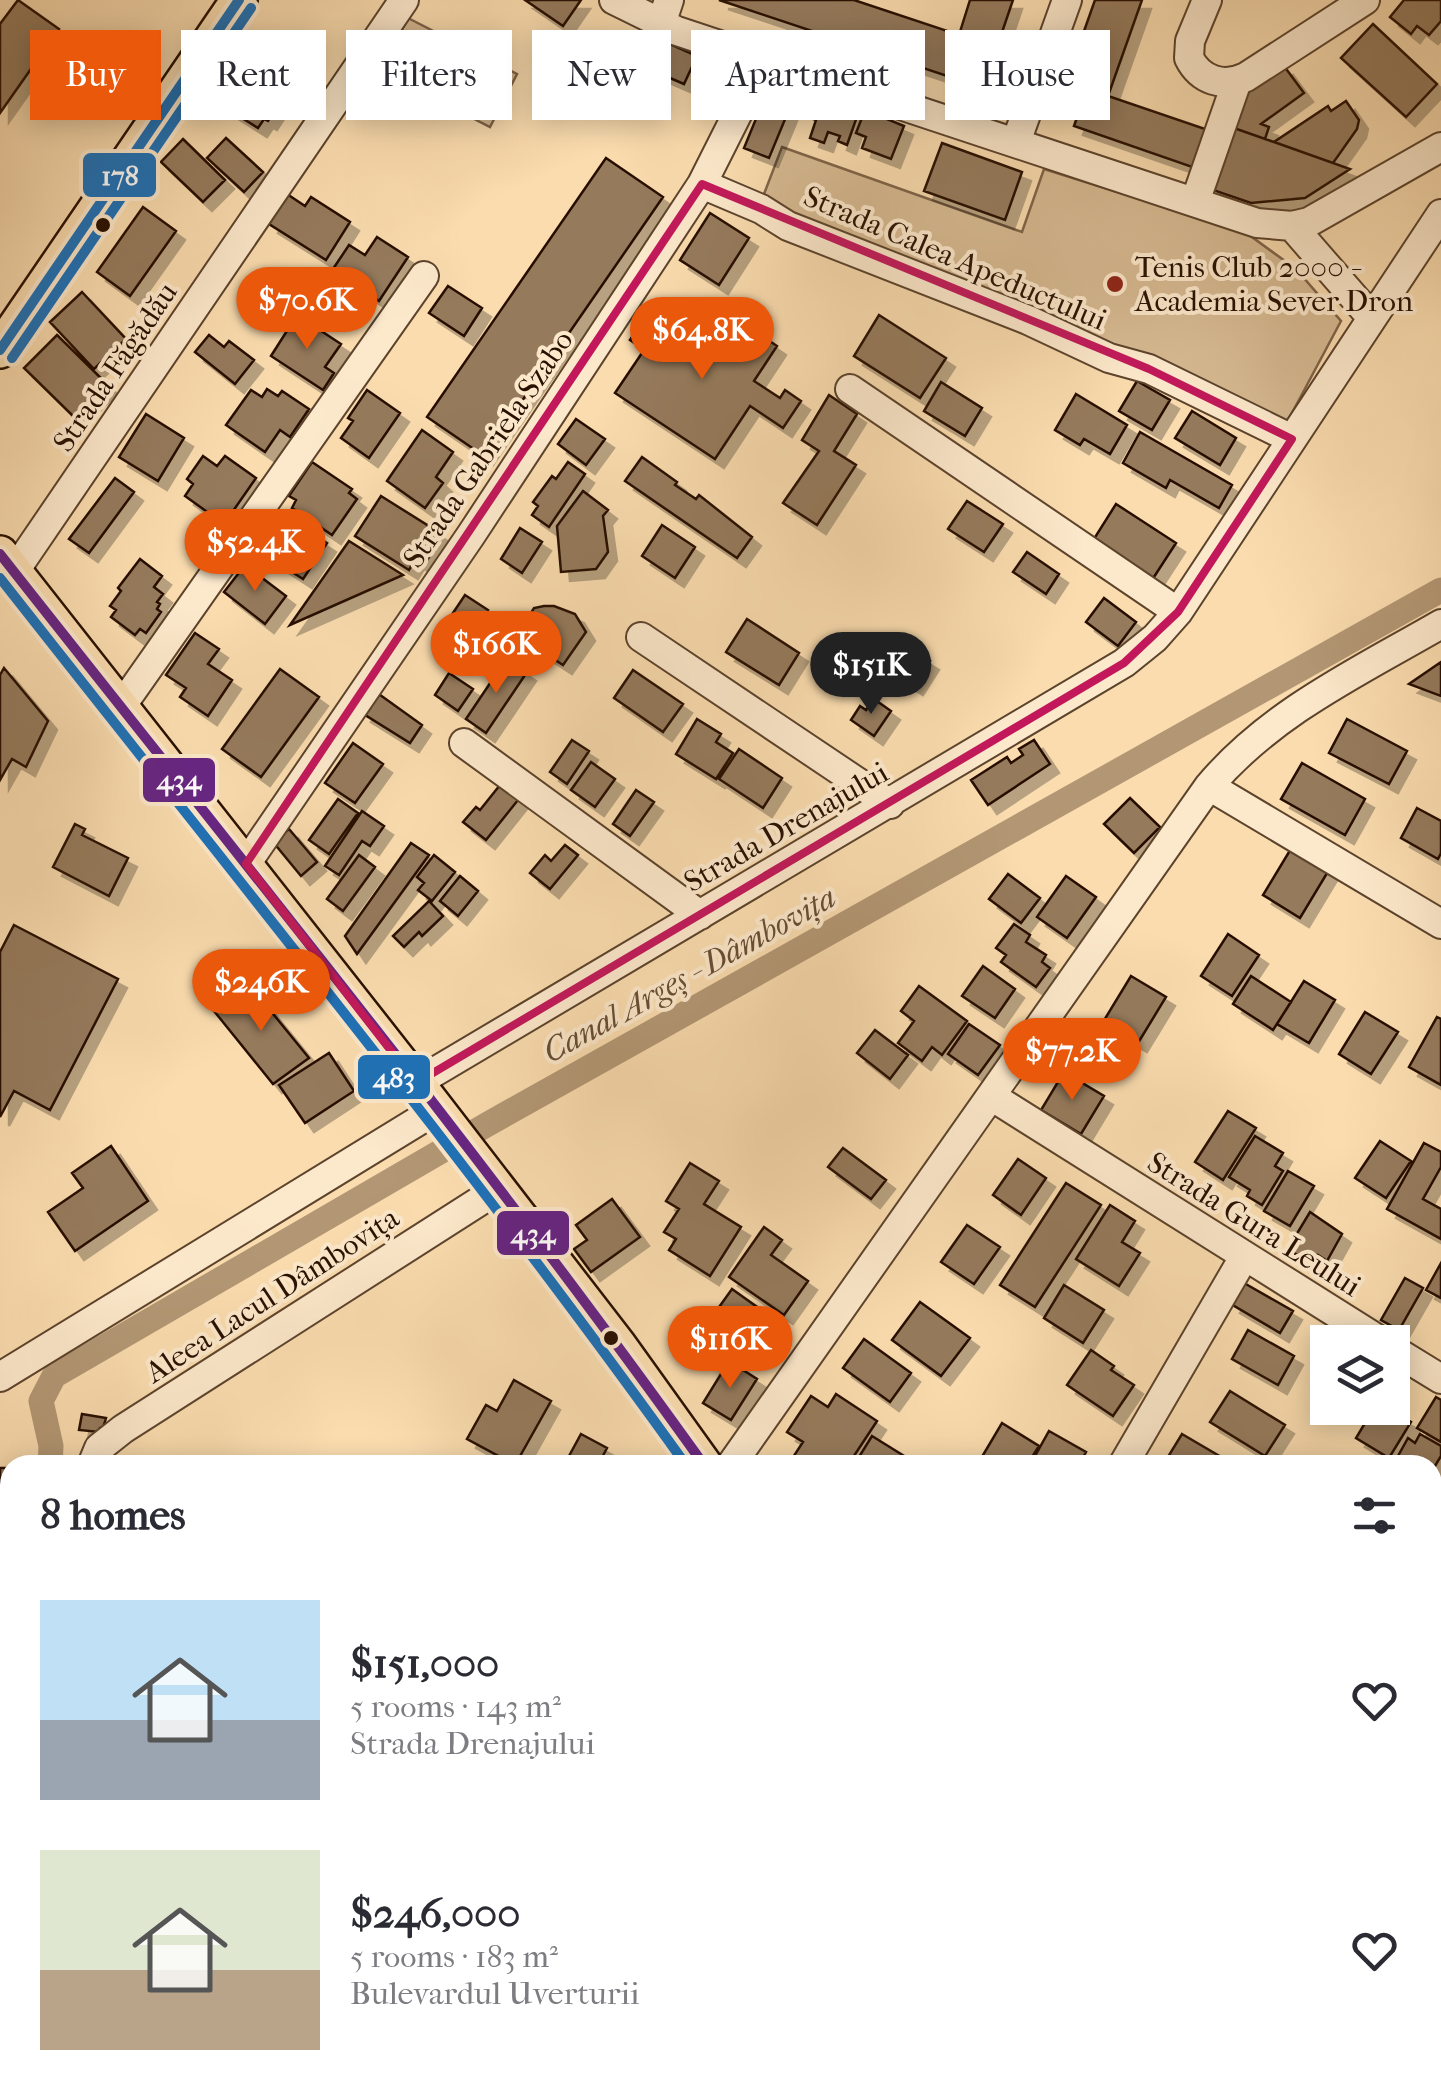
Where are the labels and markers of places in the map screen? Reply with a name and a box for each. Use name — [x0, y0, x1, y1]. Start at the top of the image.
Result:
unlabelled marker — [93, 215, 113, 235]
place label: Tenis Club 2000 - Academia Sever Dron — [1134, 250, 1414, 319]
pin: $70.6K — [226, 267, 388, 352]
marker: Tenis Club 2000 - Academia Sever Dron — [1104, 273, 1126, 295]
pin: $64.8K — [621, 297, 783, 382]
pin: $52.4K — [174, 509, 336, 594]
pin: $166K — [426, 611, 566, 696]
pin: $151K — [801, 632, 941, 717]
pin: $246K — [191, 949, 331, 1034]
pin: $77.2K — [991, 1018, 1153, 1103]
pin: $116K — [660, 1306, 800, 1391]
unlabelled marker — [601, 1328, 621, 1348]

